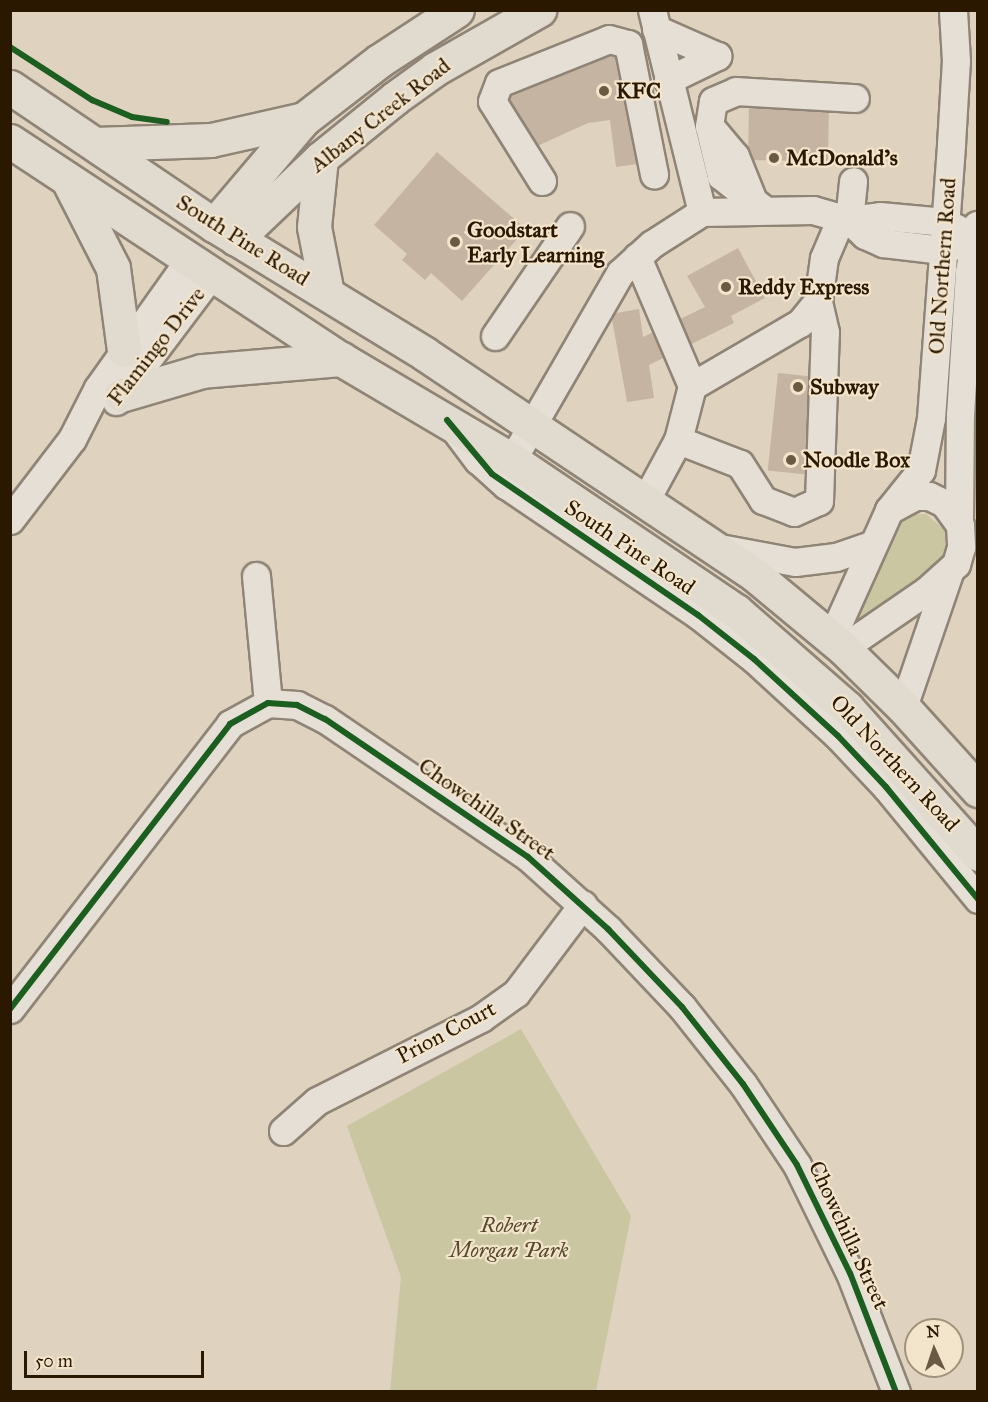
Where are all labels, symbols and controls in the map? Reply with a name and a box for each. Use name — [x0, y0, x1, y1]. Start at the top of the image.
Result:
street label: Albany Creek Road — [305, 52, 455, 178]
place label: KFC — [616, 78, 661, 104]
marker: KFC — [597, 84, 611, 98]
place label: McDonald's — [786, 145, 898, 171]
marker: McDonald's — [767, 151, 781, 165]
street label: Old Northern Road — [923, 177, 961, 355]
street label: South Pine Road — [172, 189, 314, 291]
place label: Goodstart Early Learning — [467, 216, 604, 268]
marker: Goodstart Early Learning — [448, 235, 462, 249]
place label: Reddy Express — [738, 274, 869, 300]
marker: Reddy Express — [719, 280, 733, 294]
street label: Flamingo Drive — [102, 281, 210, 411]
place label: Subway — [810, 374, 879, 400]
marker: Subway — [791, 380, 805, 394]
place label: Noodle Box — [803, 447, 910, 473]
marker: Noodle Box — [784, 453, 798, 467]
street label: South Pine Road — [560, 494, 700, 600]
street label: Old Northern Road — [825, 689, 965, 837]
street label: Chowchilla Street — [414, 752, 560, 866]
street label: Prion Court — [392, 995, 500, 1069]
street label: Chowchilla Street — [803, 1157, 895, 1313]
park label: Robert Morgan Park — [449, 1211, 569, 1262]
north arrow — [904, 1318, 964, 1378]
text: N — [926, 1322, 940, 1341]
scale bar — [27, 1339, 207, 1377]
text: 50 m — [35, 1350, 73, 1372]

